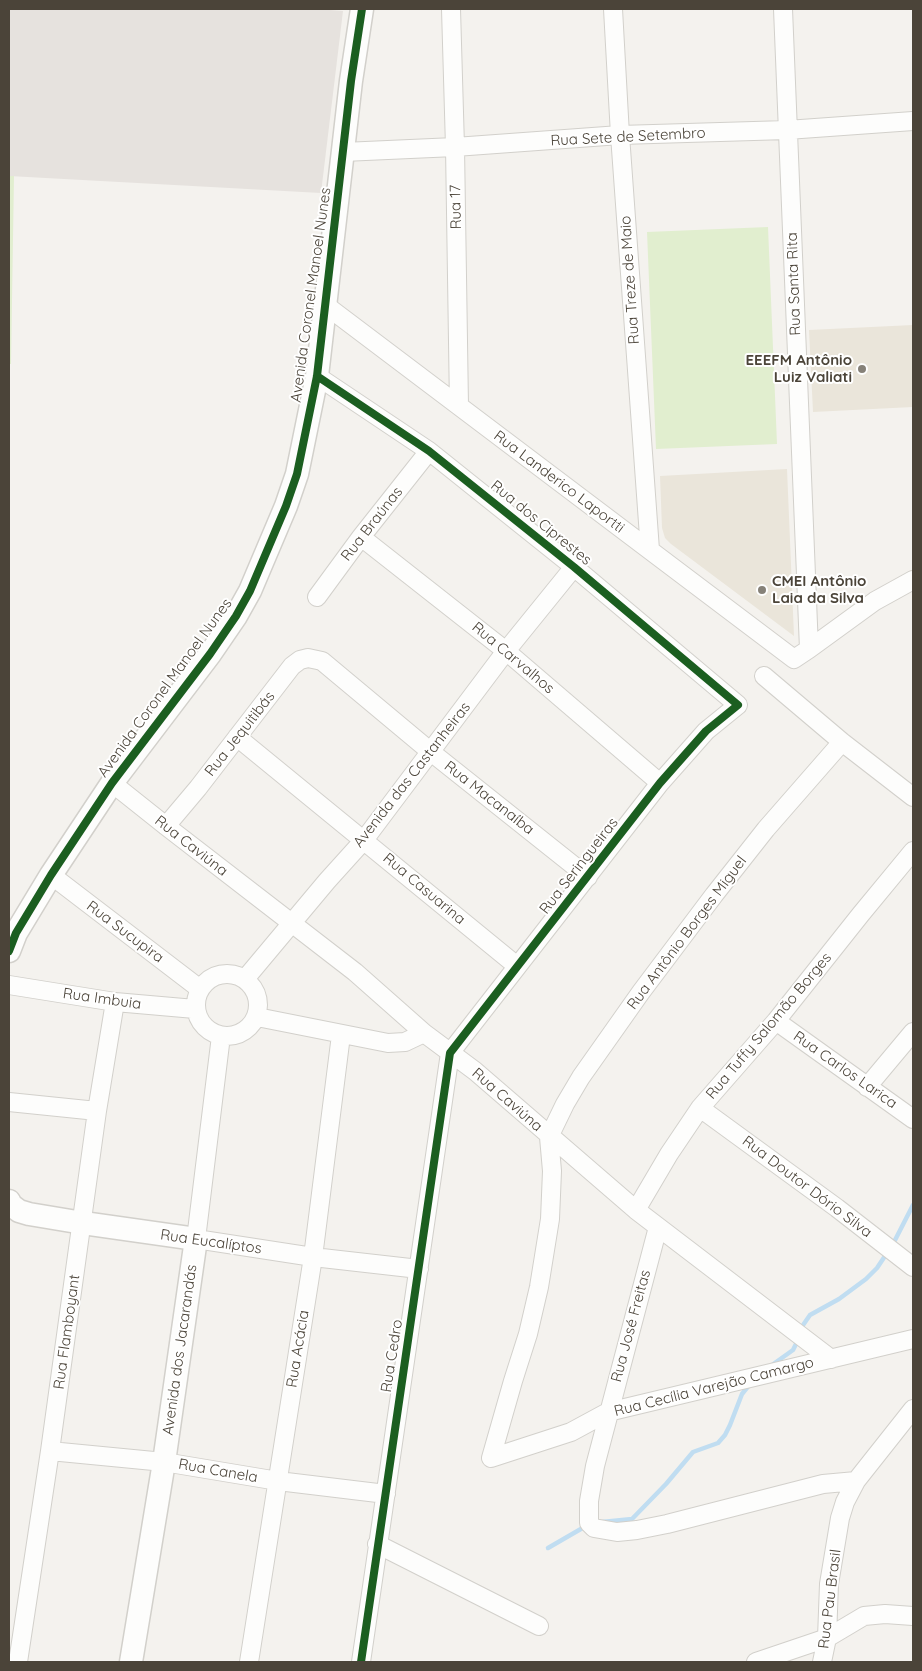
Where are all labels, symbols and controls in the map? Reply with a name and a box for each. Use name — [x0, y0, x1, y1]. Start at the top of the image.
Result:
street label: Rua Sete de Setembro — [550, 124, 706, 150]
street label: Rua 17 — [447, 184, 465, 230]
street label: Avenida Coronel Manoel Nunes — [287, 186, 335, 404]
street label: Rua Treze de Maio — [617, 215, 643, 345]
street label: Rua Santa Rita — [783, 232, 805, 336]
place label: EEEFM Antônio Luiz Valiati — [745, 351, 852, 386]
marker: EEEFM Antônio Luiz Valiati — [856, 363, 868, 375]
street label: Rua Landerico Laportti — [490, 427, 628, 537]
street label: Rua dos Ciprestes — [487, 477, 595, 569]
street label: Rua Braúnas — [337, 483, 407, 565]
place label: CMEI Antônio Laia da Silva — [772, 572, 866, 607]
marker: CMEI Antônio Laia da Silva — [756, 584, 768, 596]
street label: Avenida Coronel Manoel Nunes — [94, 595, 236, 781]
street label: Rua Carvalhos — [468, 618, 558, 698]
street label: Rua Jequitibás — [201, 688, 279, 780]
street label: Avenida das Castanheiras — [350, 699, 474, 851]
street label: Rua Macanaíba — [440, 757, 538, 839]
street label: Rua Caviúna — [151, 812, 231, 880]
street label: Rua Seringueiras — [536, 814, 622, 918]
street label: Rua Casuarina — [379, 849, 469, 929]
street label: Rua Antônio Borges Miguel — [623, 853, 751, 1013]
street label: Rua Sucupira — [83, 897, 167, 967]
street label: Rua Tuffy Salomão Borges — [702, 949, 836, 1103]
street label: Rua Imbuia — [62, 985, 142, 1013]
street label: Rua Carlos Larica — [790, 1027, 900, 1113]
street label: Rua Caviúna — [468, 1064, 546, 1136]
street label: Rua Doutor Dório Silva — [739, 1132, 875, 1242]
street label: Rua Eucalíptos — [159, 1226, 263, 1258]
street label: Avenida dos Jacarandás — [159, 1264, 201, 1436]
street label: Rua José Freitas — [607, 1268, 655, 1384]
street label: Rua Flamboyant — [50, 1273, 84, 1391]
street label: Rua Acácia — [283, 1309, 313, 1389]
street label: Rua Cedro — [377, 1318, 407, 1394]
street label: Rua Cecília Varejão Camargo — [612, 1353, 816, 1421]
street label: Rua Canela — [177, 1455, 259, 1487]
street label: Rua Pau Brasil — [815, 1548, 845, 1650]

